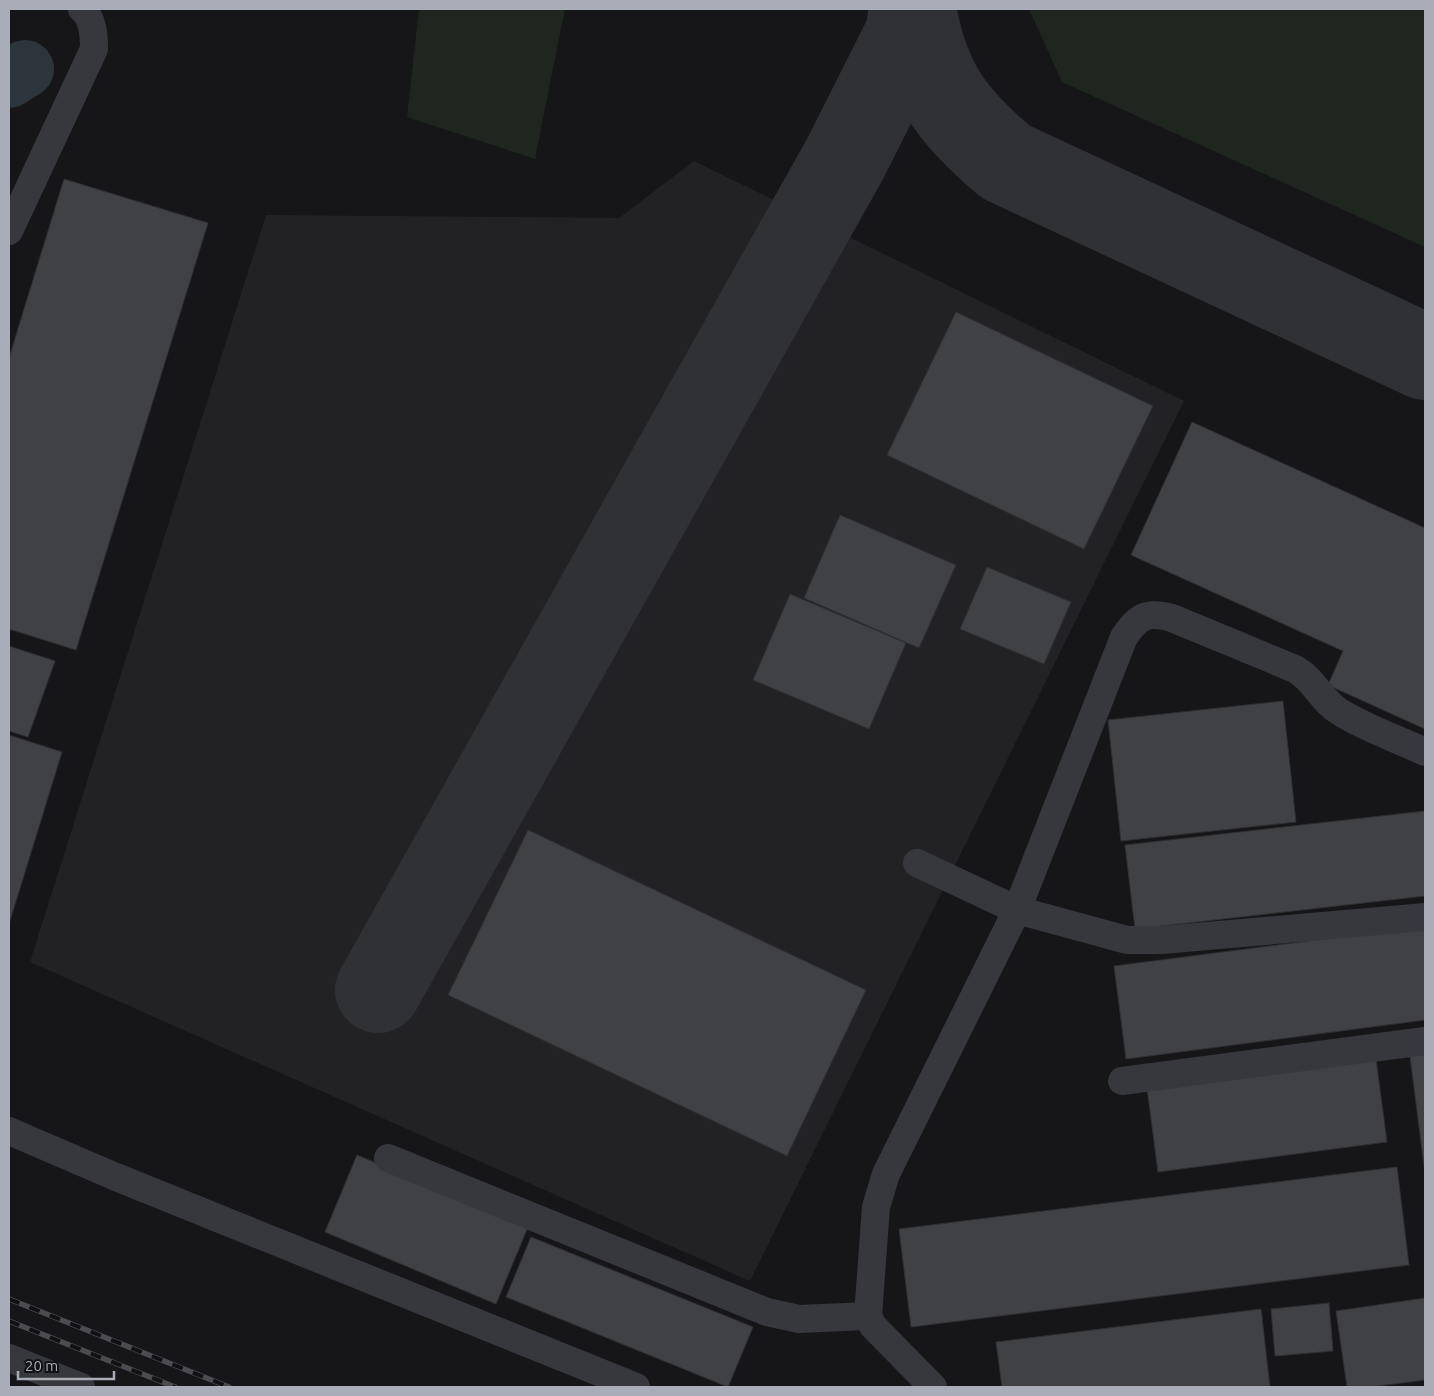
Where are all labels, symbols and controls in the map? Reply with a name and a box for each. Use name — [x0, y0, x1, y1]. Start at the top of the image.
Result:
scale bar — [18, 1348, 114, 1380]
text: 20 m — [25, 1357, 58, 1374]

